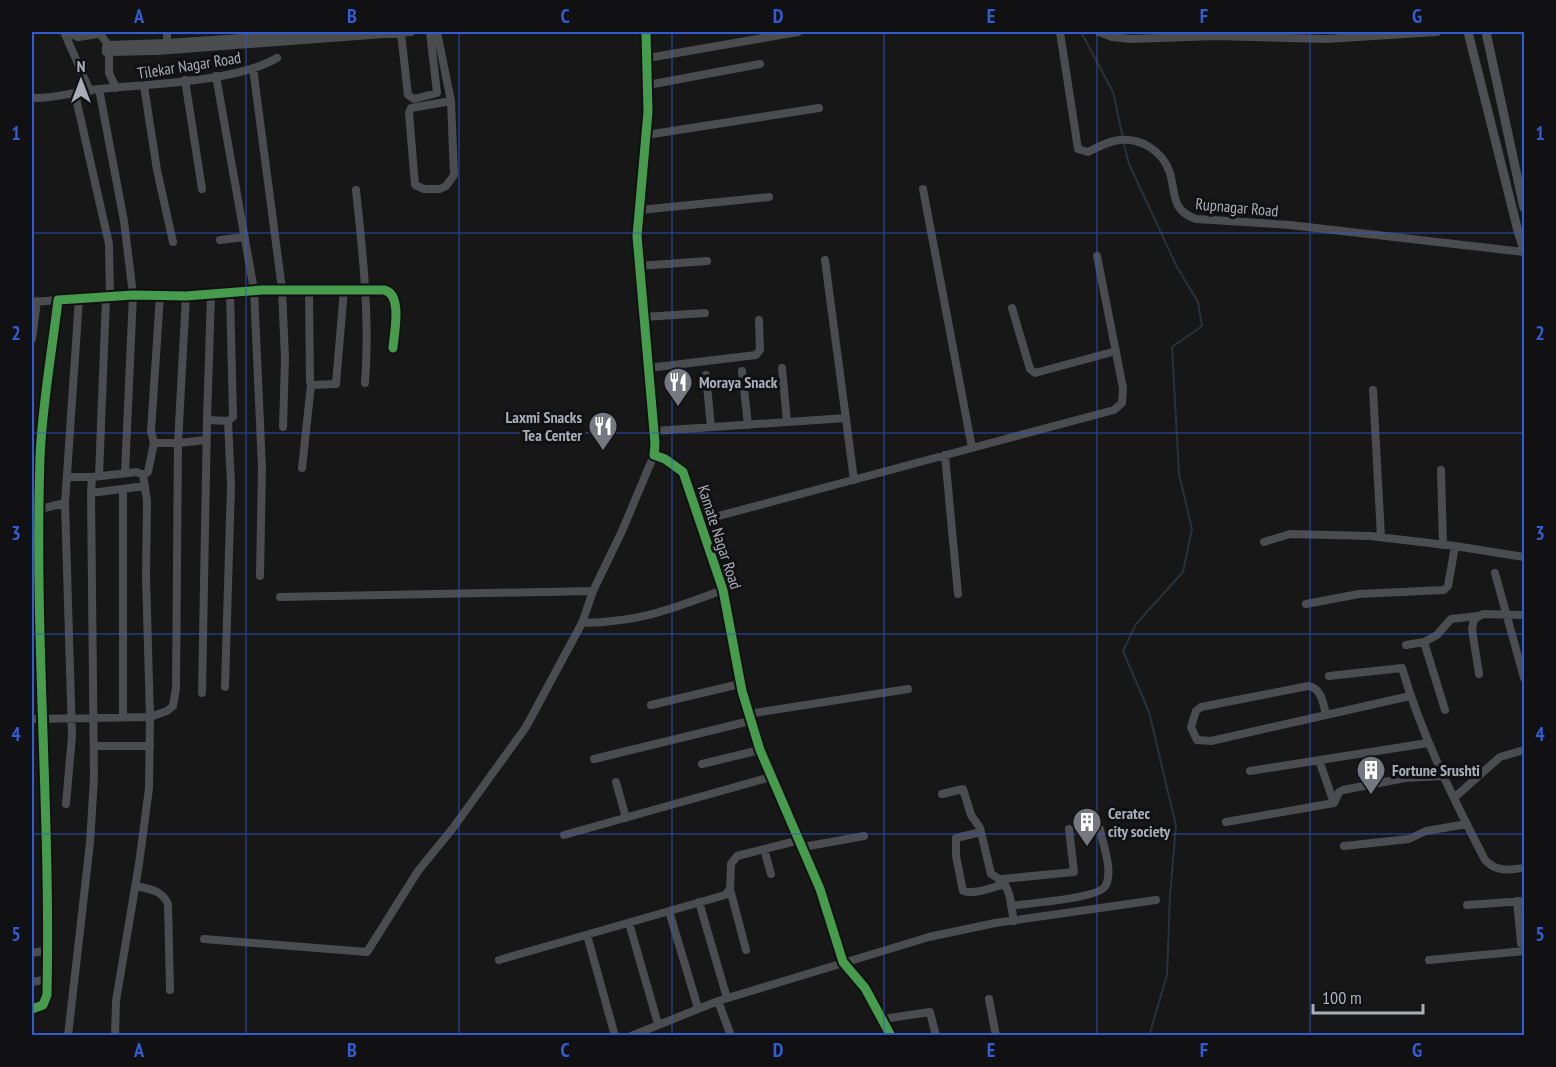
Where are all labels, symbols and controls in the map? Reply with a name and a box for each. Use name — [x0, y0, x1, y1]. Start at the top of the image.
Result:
text: A — [133, 3, 145, 29]
text: B — [347, 3, 357, 29]
text: C — [560, 3, 570, 29]
text: D — [773, 3, 784, 29]
text: E — [987, 3, 995, 29]
text: F — [1200, 3, 1208, 29]
text: G — [1412, 3, 1422, 29]
street label: Tilekar Nagar Road — [136, 47, 242, 83]
north arrow — [51, 51, 111, 111]
text: N — [77, 56, 85, 76]
text: 1 — [11, 120, 21, 146]
text: 1 — [1535, 120, 1545, 146]
street label: Rupnagar Road — [1195, 193, 1279, 221]
text: 2 — [11, 320, 21, 346]
text: 2 — [1535, 320, 1545, 346]
restaurant icon: Moraya Snack — [662, 366, 694, 408]
place label: Moraya Snack — [699, 372, 778, 392]
place label: Laxmi Snacks Tea Center — [505, 407, 582, 445]
restaurant icon: Laxmi Snacks Tea Center — [587, 410, 619, 452]
street label: Kamate Nagar Road — [694, 482, 746, 592]
text: 3 — [11, 520, 21, 546]
text: 3 — [1535, 520, 1545, 546]
text: 4 — [11, 721, 21, 747]
text: 4 — [1535, 721, 1545, 747]
building icon: Fortune Srushti — [1355, 754, 1387, 796]
place label: Fortune Srushti — [1392, 760, 1480, 780]
place label: Ceratec city society — [1108, 803, 1171, 841]
building icon: Ceratec city society — [1071, 806, 1103, 848]
text: 5 — [11, 921, 21, 947]
text: 5 — [1535, 921, 1545, 947]
scale bar — [1313, 977, 1422, 1015]
text: 100 m — [1322, 986, 1362, 1009]
text: A — [133, 1037, 145, 1063]
text: B — [347, 1037, 357, 1063]
text: C — [560, 1037, 570, 1063]
text: D — [773, 1037, 784, 1063]
text: E — [987, 1037, 995, 1063]
text: F — [1200, 1037, 1208, 1063]
text: G — [1412, 1037, 1422, 1063]

